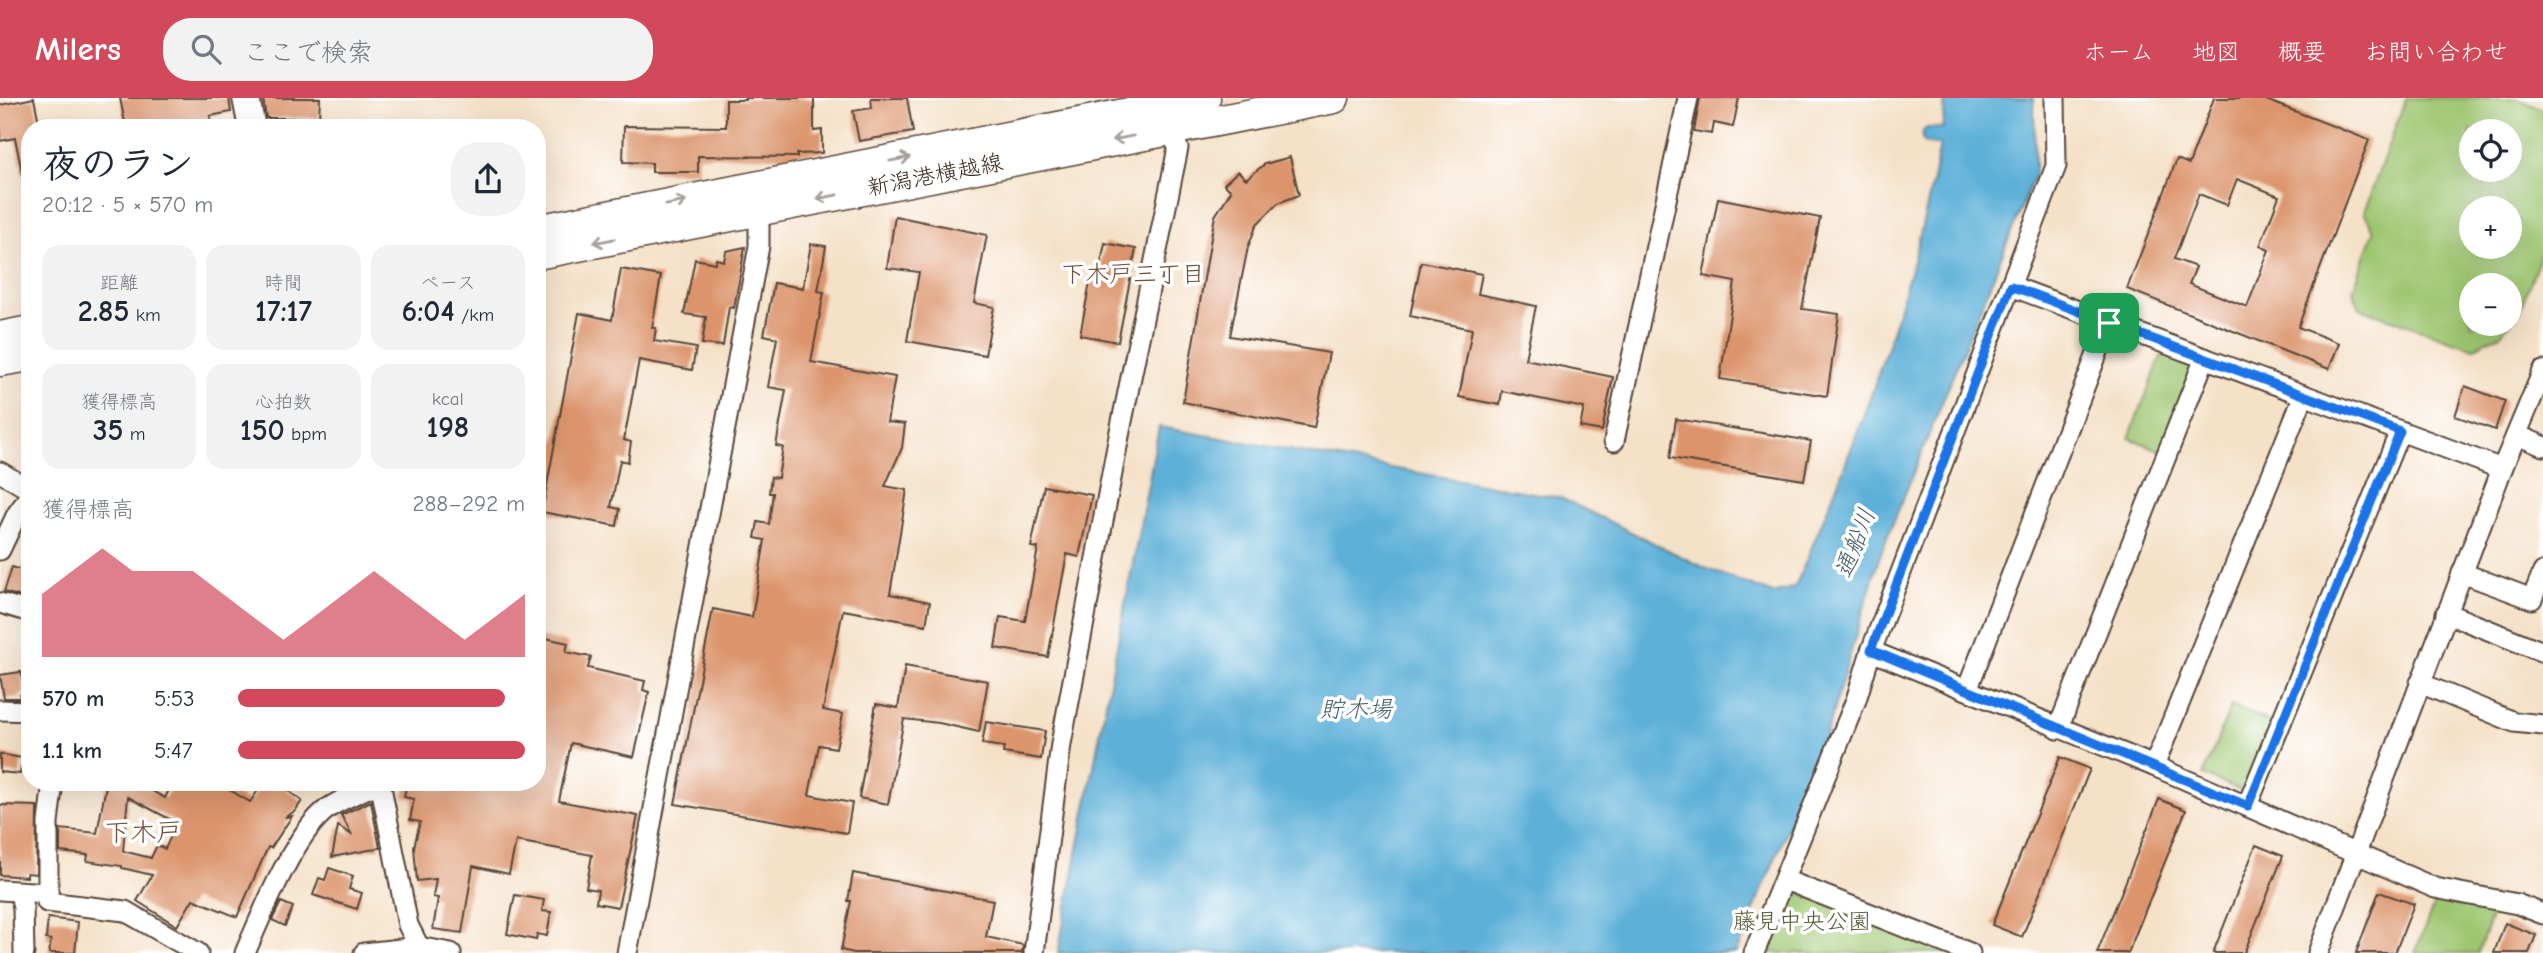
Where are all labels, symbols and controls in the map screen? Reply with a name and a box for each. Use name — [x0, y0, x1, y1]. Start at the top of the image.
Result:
search box — [163, 18, 653, 81]
text: Milers — [35, 30, 121, 68]
icon: search — [187, 30, 225, 68]
text: ここで検索 — [243, 38, 373, 68]
text: ホーム — [2083, 38, 2154, 66]
text: 地図 — [2192, 38, 2240, 66]
text: 概要 — [2278, 38, 2326, 66]
text: お問い合わせ — [2364, 38, 2508, 66]
map controls — [2459, 119, 2522, 336]
button: locate — [2459, 119, 2522, 182]
one-way arrow — [1112, 132, 1135, 146]
button: share — [451, 142, 525, 216]
text: 夜のラン — [42, 143, 194, 187]
street label: 新潟港横越線 — [865, 149, 1005, 201]
one-way arrow — [888, 152, 911, 166]
one-way arrow — [816, 190, 839, 204]
text: 20:12 · 5 × 570 m — [42, 191, 213, 218]
one-way arrow — [664, 196, 687, 209]
button: + — [2459, 196, 2522, 259]
one-way arrow — [593, 235, 616, 249]
district label: 下木戸三丁目 — [1061, 260, 1205, 288]
text: 距離 — [100, 272, 138, 294]
text: 時間 — [264, 272, 303, 294]
text: ペース — [420, 272, 476, 294]
button: − — [2459, 273, 2522, 336]
pin — [2079, 293, 2139, 353]
text: 2.85 — [78, 294, 129, 329]
text: 17:17 — [255, 294, 312, 329]
text: 6:04 — [401, 294, 455, 329]
text: km — [129, 304, 161, 326]
text: /km — [455, 304, 494, 326]
icon: arrive — [2090, 304, 2128, 342]
text: kcal — [432, 388, 464, 410]
text: 獲得標高 — [81, 391, 157, 413]
text: 心拍数 — [255, 391, 312, 413]
text: 198 — [426, 410, 469, 445]
text: 35 — [93, 413, 124, 448]
text: 150 — [240, 413, 285, 448]
text: m — [124, 423, 146, 445]
text: bpm — [285, 423, 327, 445]
text: 288–292 m — [413, 490, 525, 517]
text: 獲得標高 — [42, 496, 134, 523]
water label: 通船川 — [1829, 504, 1881, 582]
text: 570 m — [42, 685, 104, 712]
text: 5:53 — [154, 685, 195, 712]
water label: 貯木場 — [1320, 695, 1394, 723]
text: 1.1 km — [42, 737, 102, 764]
text: 5:47 — [154, 737, 193, 764]
district label: 下木戸 — [104, 818, 182, 848]
park label: 藤見中央公園 — [1733, 908, 1871, 935]

